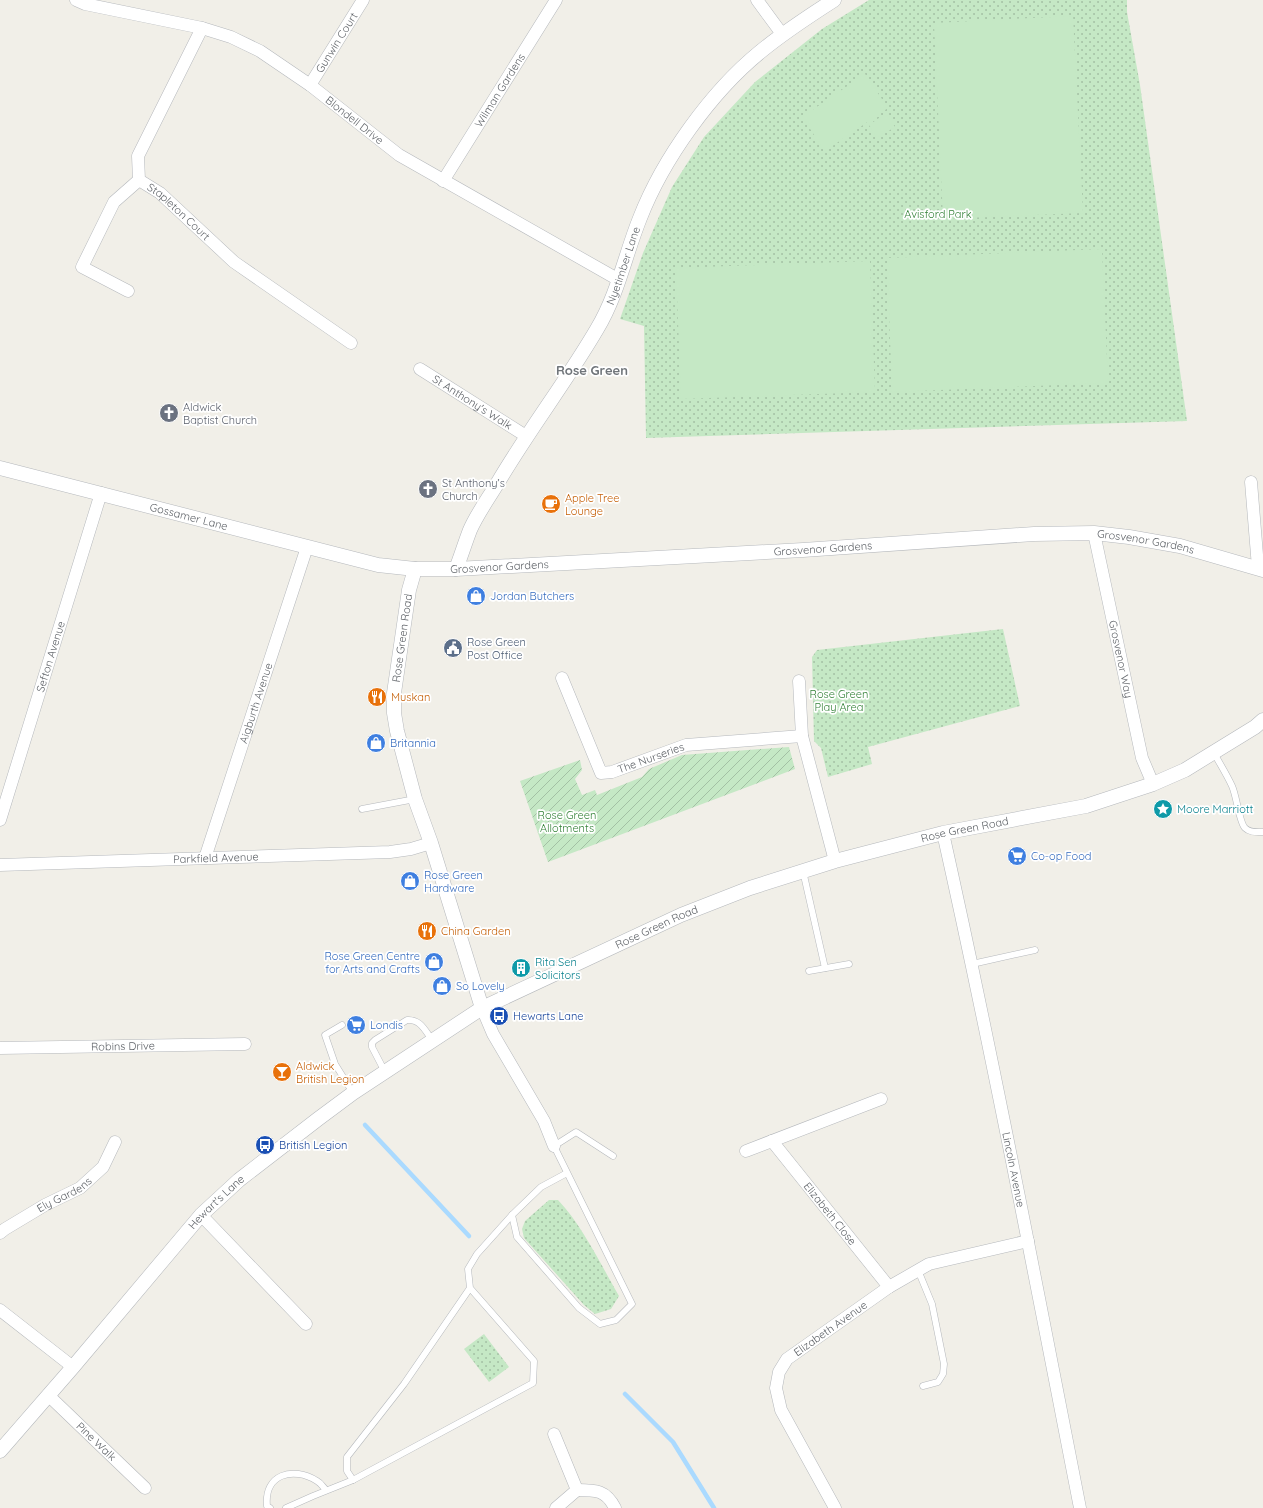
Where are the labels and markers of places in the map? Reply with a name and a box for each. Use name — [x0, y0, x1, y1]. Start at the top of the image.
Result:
place label: Aldwick Baptist Church — [183, 400, 257, 427]
church icon: Aldwick Baptist Church — [158, 402, 180, 424]
place label: St Anthony’s Church — [442, 476, 505, 503]
church icon: St Anthony’s Church — [417, 478, 439, 500]
place label: Apple Tree Lounge — [565, 491, 620, 518]
cafe icon: Apple Tree Lounge — [540, 493, 562, 515]
shop icon: Jordan Butchers — [465, 585, 487, 607]
place label: Jordan Butchers — [490, 589, 574, 603]
place label: Rose Green Post Office — [467, 635, 526, 662]
public building icon: Rose Green Post Office — [442, 637, 464, 659]
restaurant icon: Muskan — [366, 686, 388, 708]
place label: Muskan — [391, 690, 430, 704]
shop icon: Britannia — [365, 732, 387, 754]
place label: Britannia — [390, 736, 436, 750]
place icon: Moore Marriott — [1152, 798, 1174, 820]
place label: Moore Marriott — [1177, 802, 1254, 816]
supermarket icon: Co-op Food — [1006, 845, 1028, 867]
place label: Co-op Food — [1031, 849, 1091, 863]
place label: Rose Green Hardware — [424, 868, 483, 895]
shop icon: Rose Green Hardware — [399, 870, 421, 892]
restaurant icon: China Garden — [416, 920, 438, 942]
place label: China Garden — [441, 924, 511, 938]
place label: Rose Green Centre for Arts and Crafts — [325, 949, 420, 976]
shop icon: Rose Green Centre for Arts and Crafts — [423, 951, 445, 973]
place label: Rita Sen Solicitors — [535, 955, 580, 982]
building icon: Rita Sen Solicitors — [510, 957, 532, 979]
shop icon: So Lovely — [431, 975, 453, 997]
place label: So Lovely — [456, 979, 505, 993]
bus stop icon: Hewarts Lane — [488, 1005, 510, 1027]
place label: Hewarts Lane — [513, 1009, 584, 1023]
supermarket icon: Londis — [345, 1014, 367, 1036]
place label: Londis — [370, 1018, 403, 1032]
place label: Aldwick British Legion — [296, 1059, 364, 1086]
bar icon: Aldwick British Legion — [271, 1061, 293, 1083]
bus stop icon: British Legion — [254, 1134, 276, 1156]
place label: British Legion — [279, 1138, 347, 1152]

